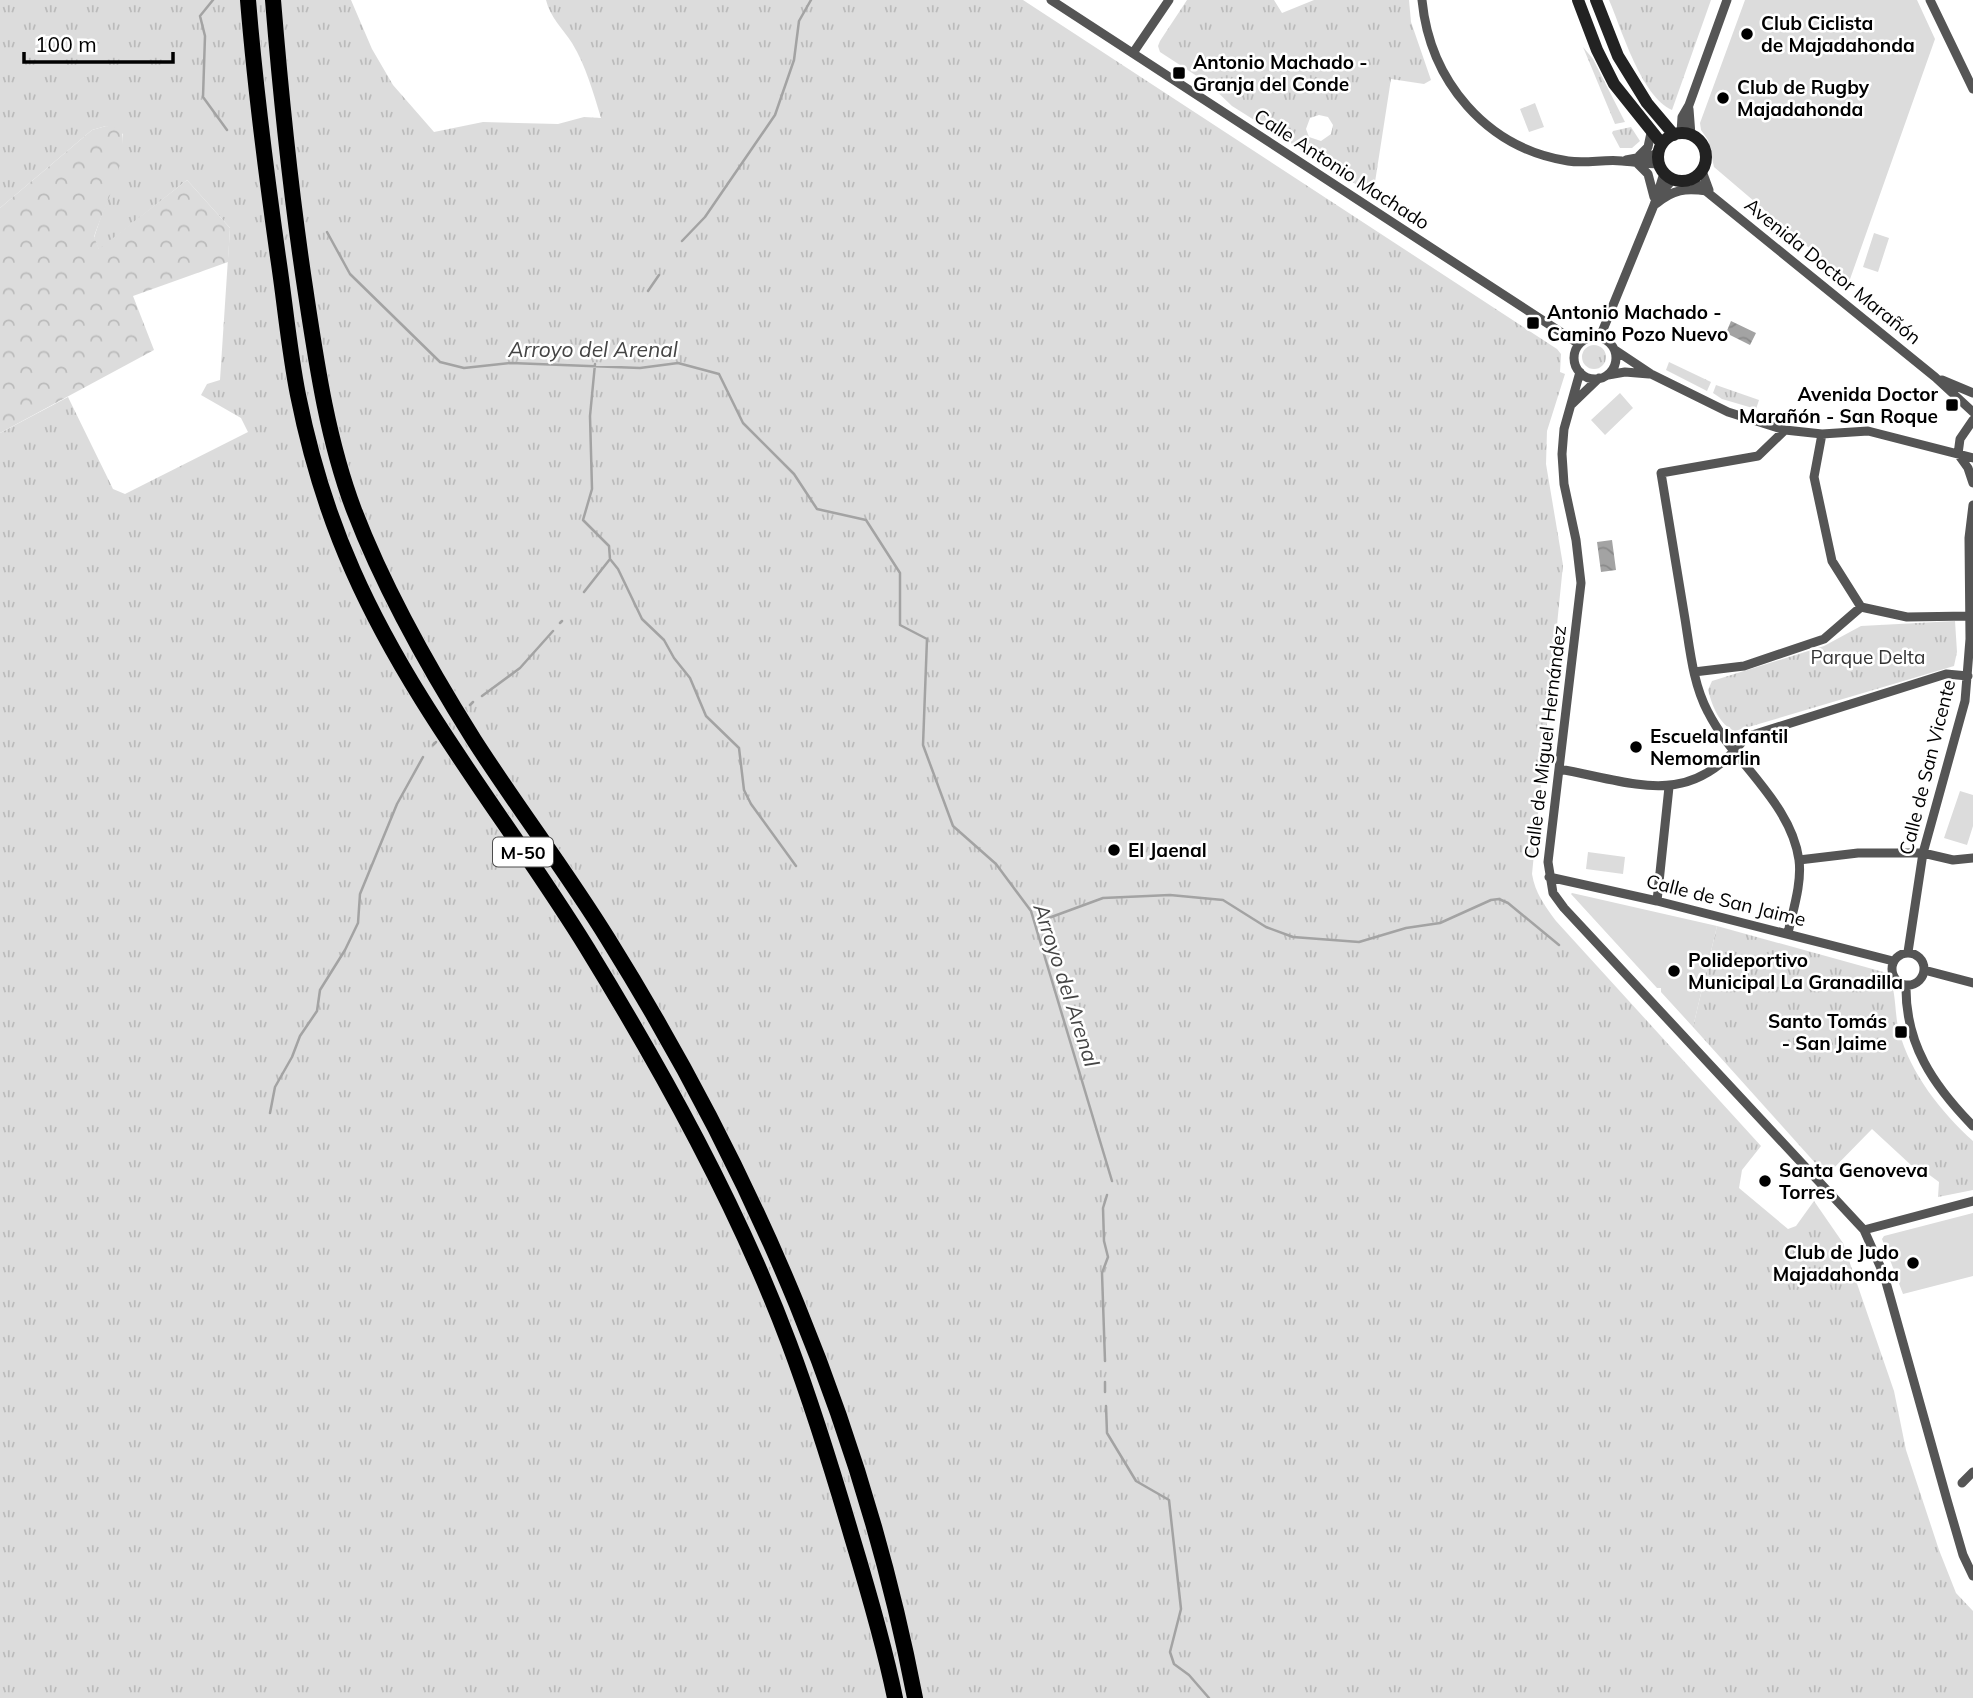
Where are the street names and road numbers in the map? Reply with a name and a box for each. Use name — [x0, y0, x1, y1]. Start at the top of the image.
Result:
street label: Calle Antonio Machado — [1250, 103, 1434, 235]
street label: Avenida Doctor Marañón — [1740, 192, 1926, 350]
street label: Calle de Miguel Hernández — [1519, 624, 1571, 860]
street label: Calle de San Vicente — [1894, 677, 1960, 857]
road number: M-50 — [493, 838, 553, 866]
street label: Calle de San Jaime — [1644, 869, 1808, 931]

